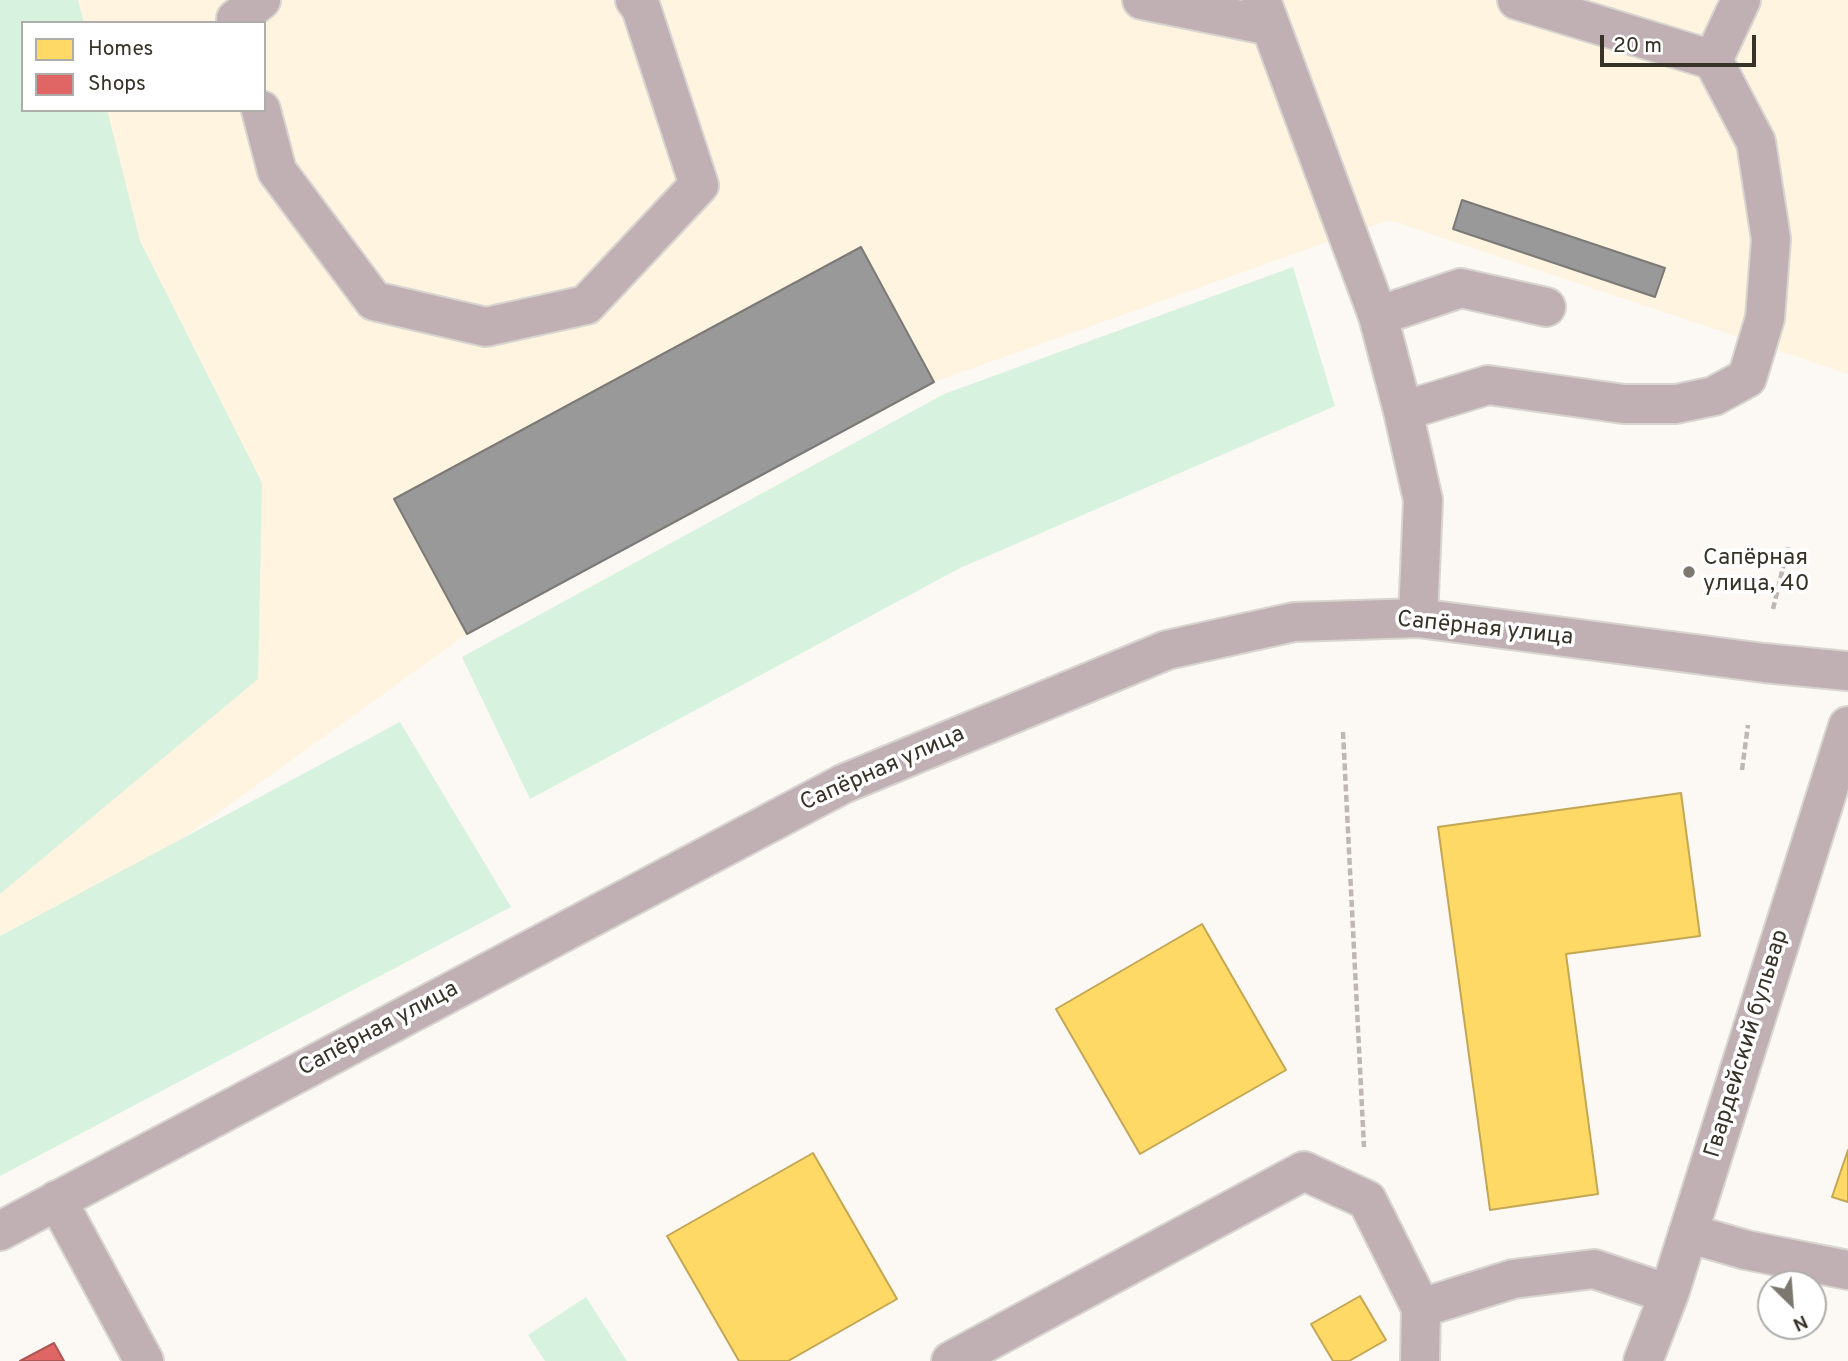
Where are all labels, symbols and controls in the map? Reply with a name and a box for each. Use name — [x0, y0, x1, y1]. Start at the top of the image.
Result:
legend — [21, 21, 266, 112]
scale bar — [1603, 21, 1759, 65]
text: 20 m — [1613, 33, 1662, 60]
text: Homes — [88, 36, 153, 63]
text: Shops — [88, 71, 146, 98]
place label: Сапёрная улица, 40 — [1703, 545, 1809, 599]
marker: Сапёрная улица, 40 — [1681, 564, 1697, 580]
street label: Сапёрная улица — [1396, 607, 1574, 653]
street label: Сапёрная улица — [797, 721, 969, 819]
street label: Гвардейский бульвар — [1700, 927, 1796, 1161]
street label: Сапёрная улица — [294, 976, 464, 1084]
north arrow — [1757, 1270, 1827, 1340]
text: N — [1789, 1308, 1811, 1336]

